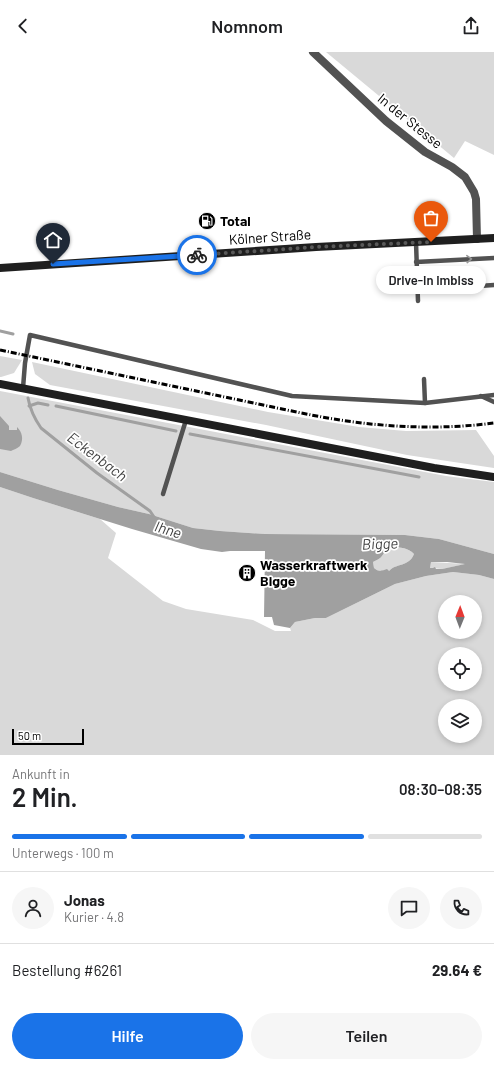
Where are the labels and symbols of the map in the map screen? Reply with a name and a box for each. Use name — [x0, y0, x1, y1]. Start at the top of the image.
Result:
street label: In der Stesse — [375, 89, 446, 152]
pin — [414, 201, 448, 242]
fuel station icon: Total — [197, 211, 217, 231]
place label: Total — [220, 212, 251, 229]
pin — [36, 223, 70, 264]
street label: Kölner Straße — [228, 225, 312, 248]
courier — [177, 235, 217, 275]
one-way arrow — [466, 255, 472, 263]
callout: Drive-In Imbiss — [376, 266, 486, 294]
water label: Eckenbach — [64, 428, 131, 485]
water label: Ihne — [153, 516, 184, 542]
water label: Bigge — [362, 533, 399, 553]
place label: Wasserkraftwerk Bigge — [260, 556, 368, 589]
building icon: Wasserkraftwerk Bigge — [237, 563, 257, 583]
north arrow — [438, 595, 482, 639]
scale bar — [12, 727, 84, 746]

